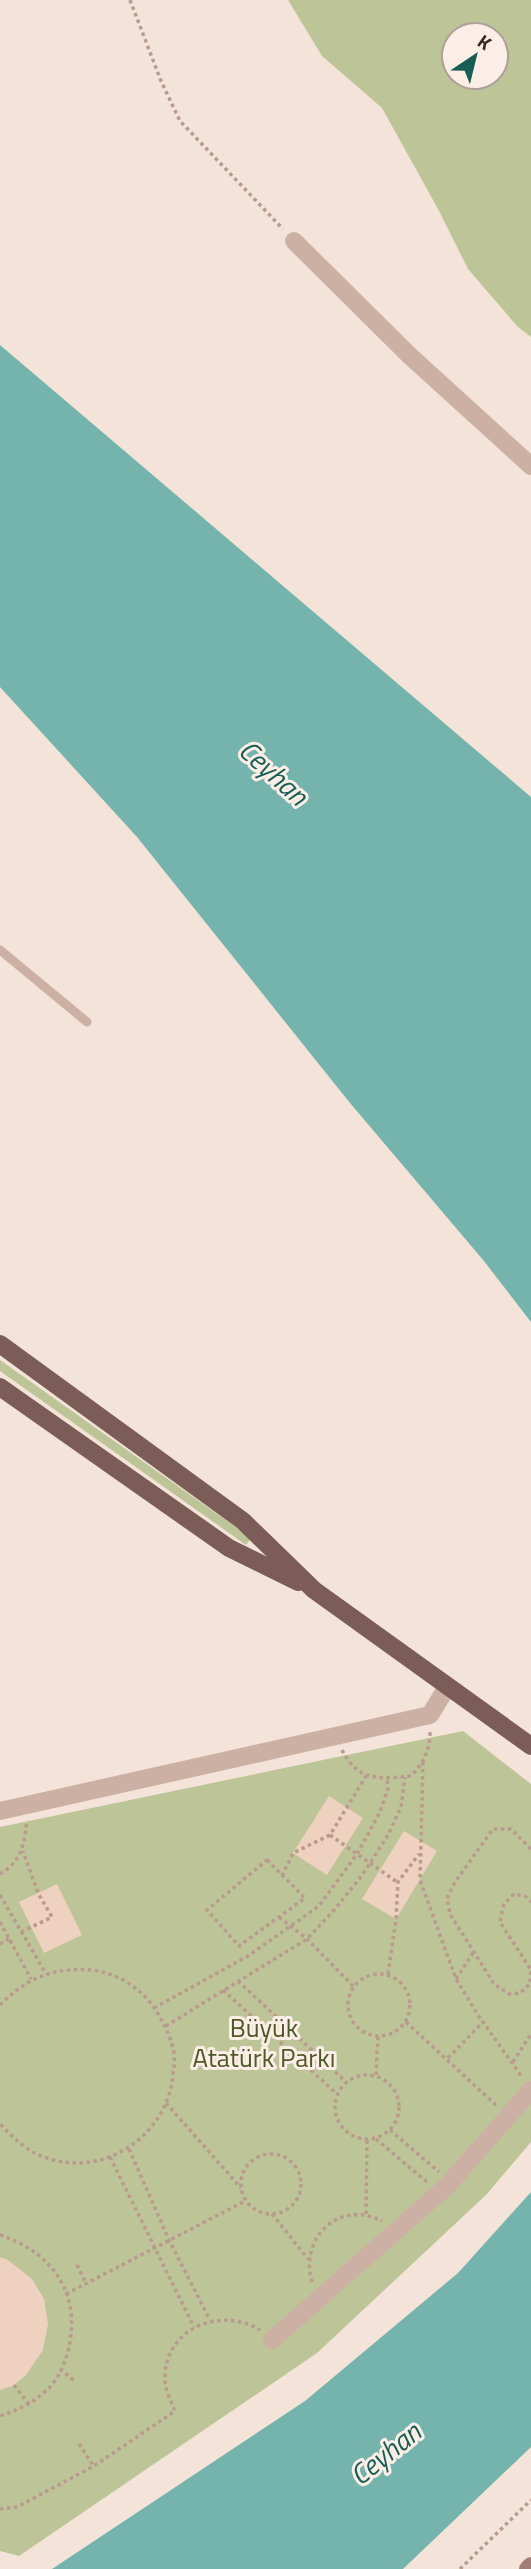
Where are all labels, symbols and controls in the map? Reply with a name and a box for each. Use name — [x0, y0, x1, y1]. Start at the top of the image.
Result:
north arrow — [440, 21, 510, 91]
text: K — [472, 27, 498, 57]
water label: Ceyhan — [229, 729, 319, 816]
park label: Büyük Atatürk Parkı — [193, 2008, 335, 2077]
water label: Ceyhan — [340, 2410, 431, 2495]

